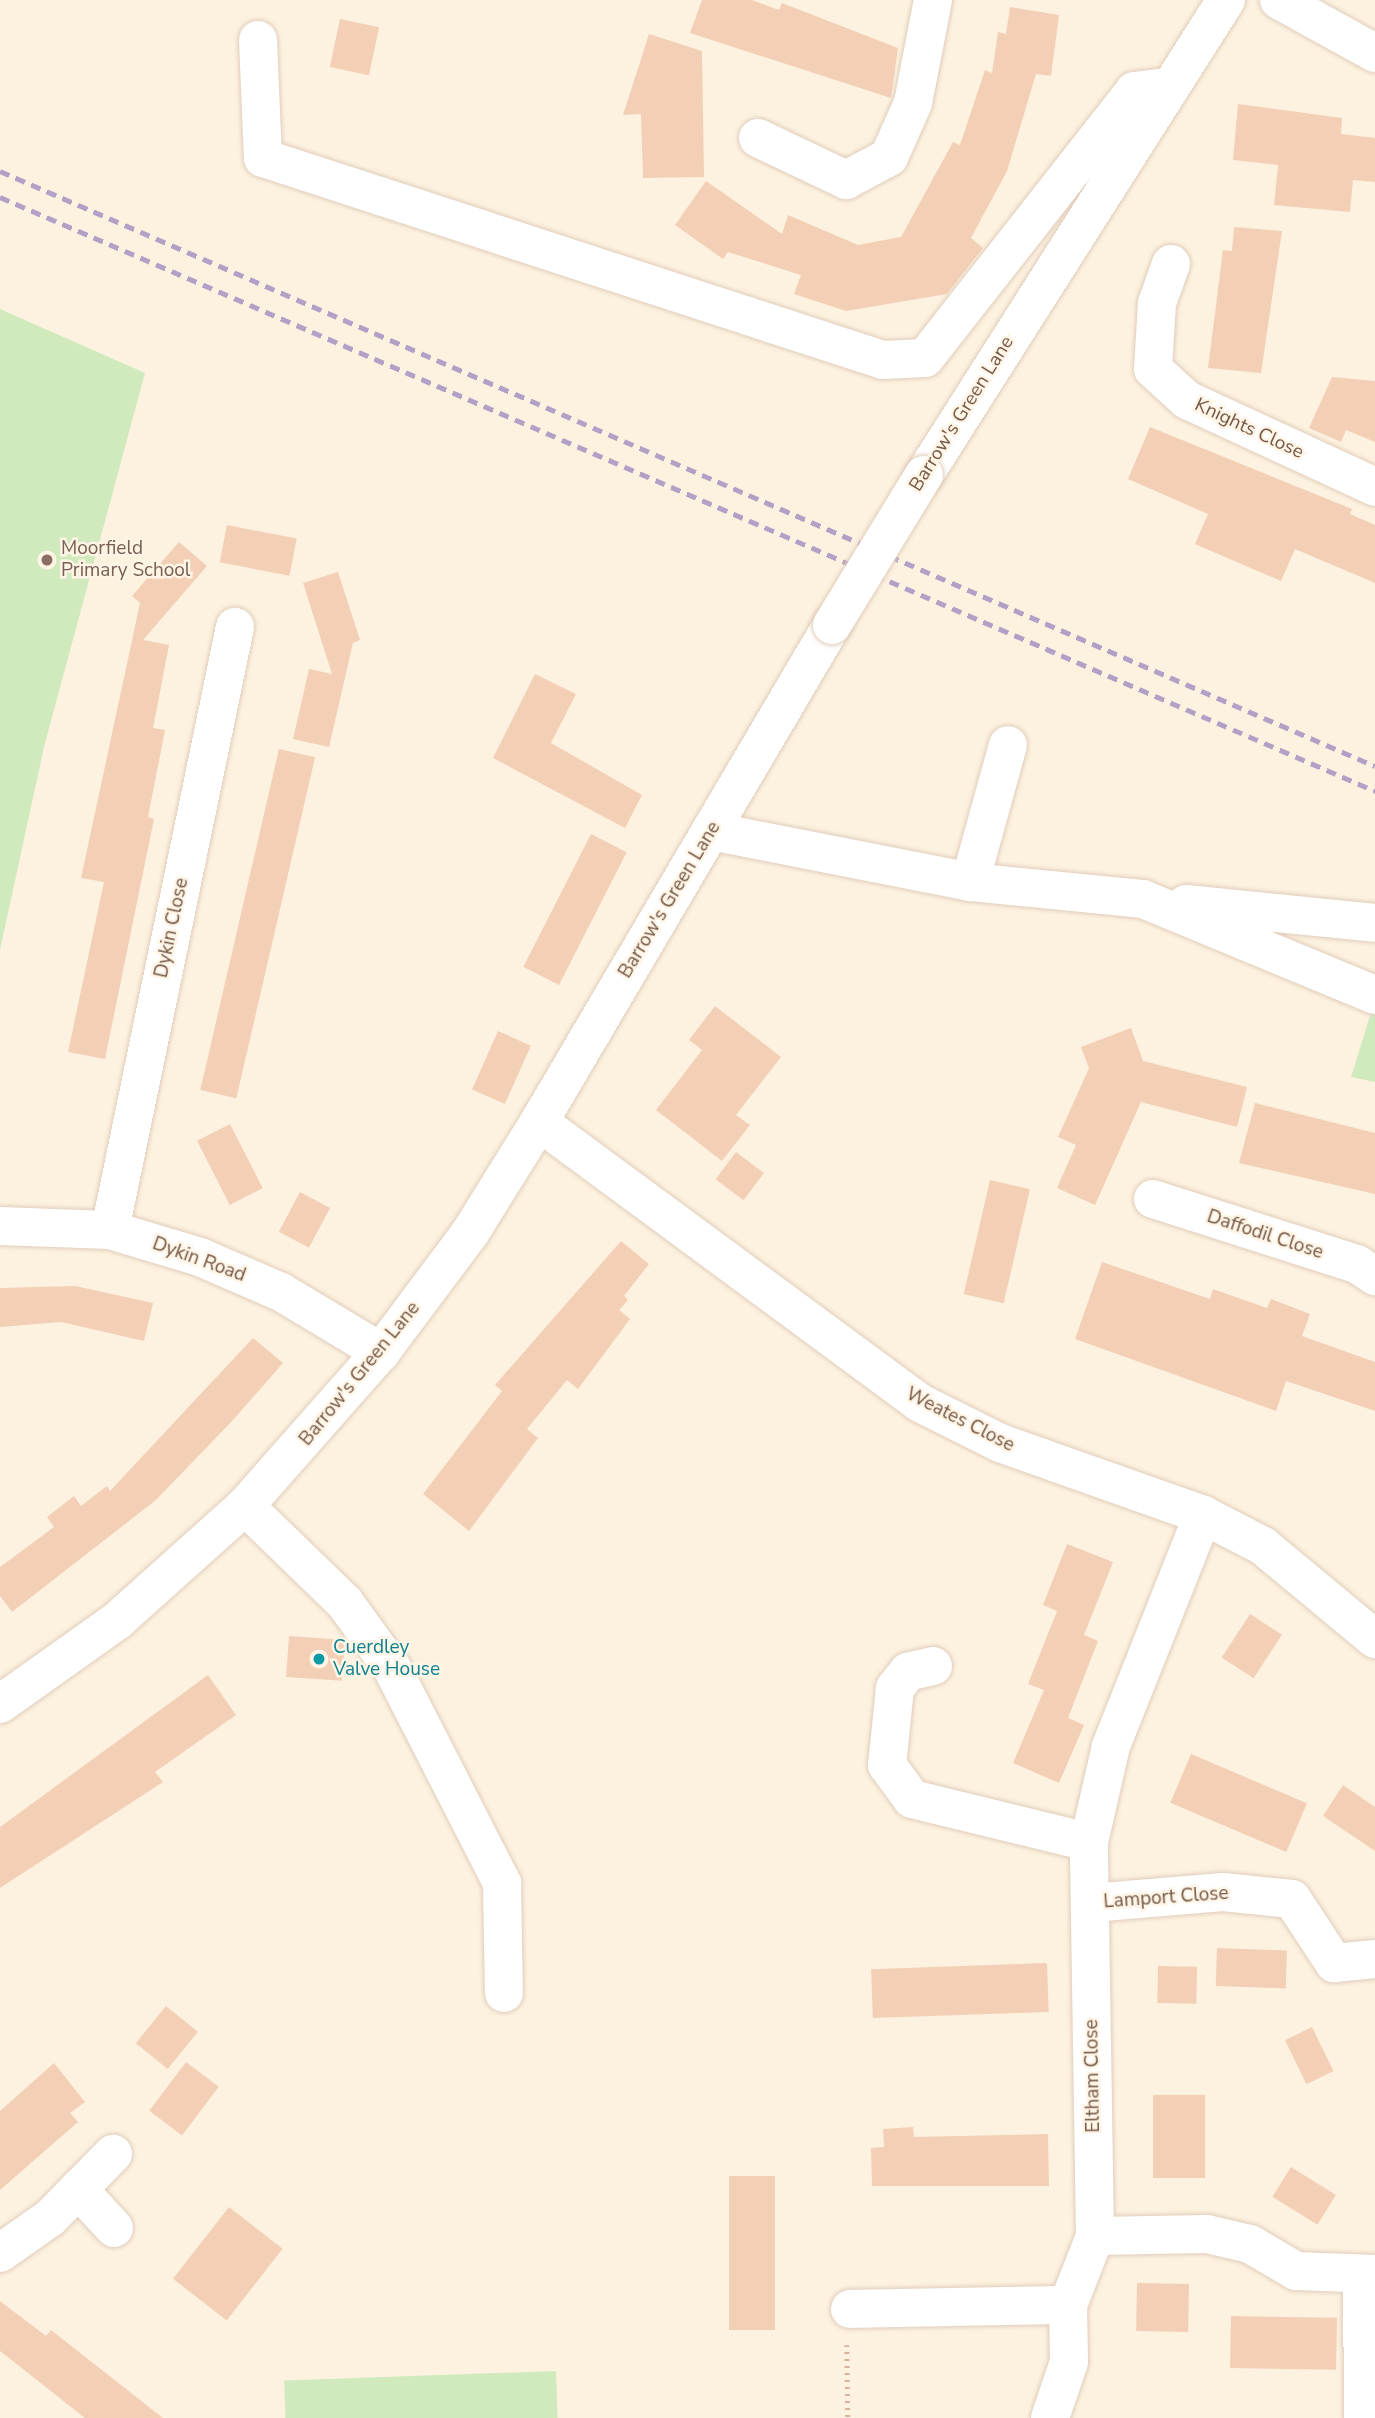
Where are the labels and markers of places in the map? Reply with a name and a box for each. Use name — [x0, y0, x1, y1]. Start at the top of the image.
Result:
place label: Moorfield Primary School — [61, 538, 190, 582]
marker: Moorfield Primary School — [39, 552, 55, 568]
place label: Cuerdley Valve House — [333, 1637, 440, 1681]
marker: Cuerdley Valve House — [311, 1651, 327, 1667]

